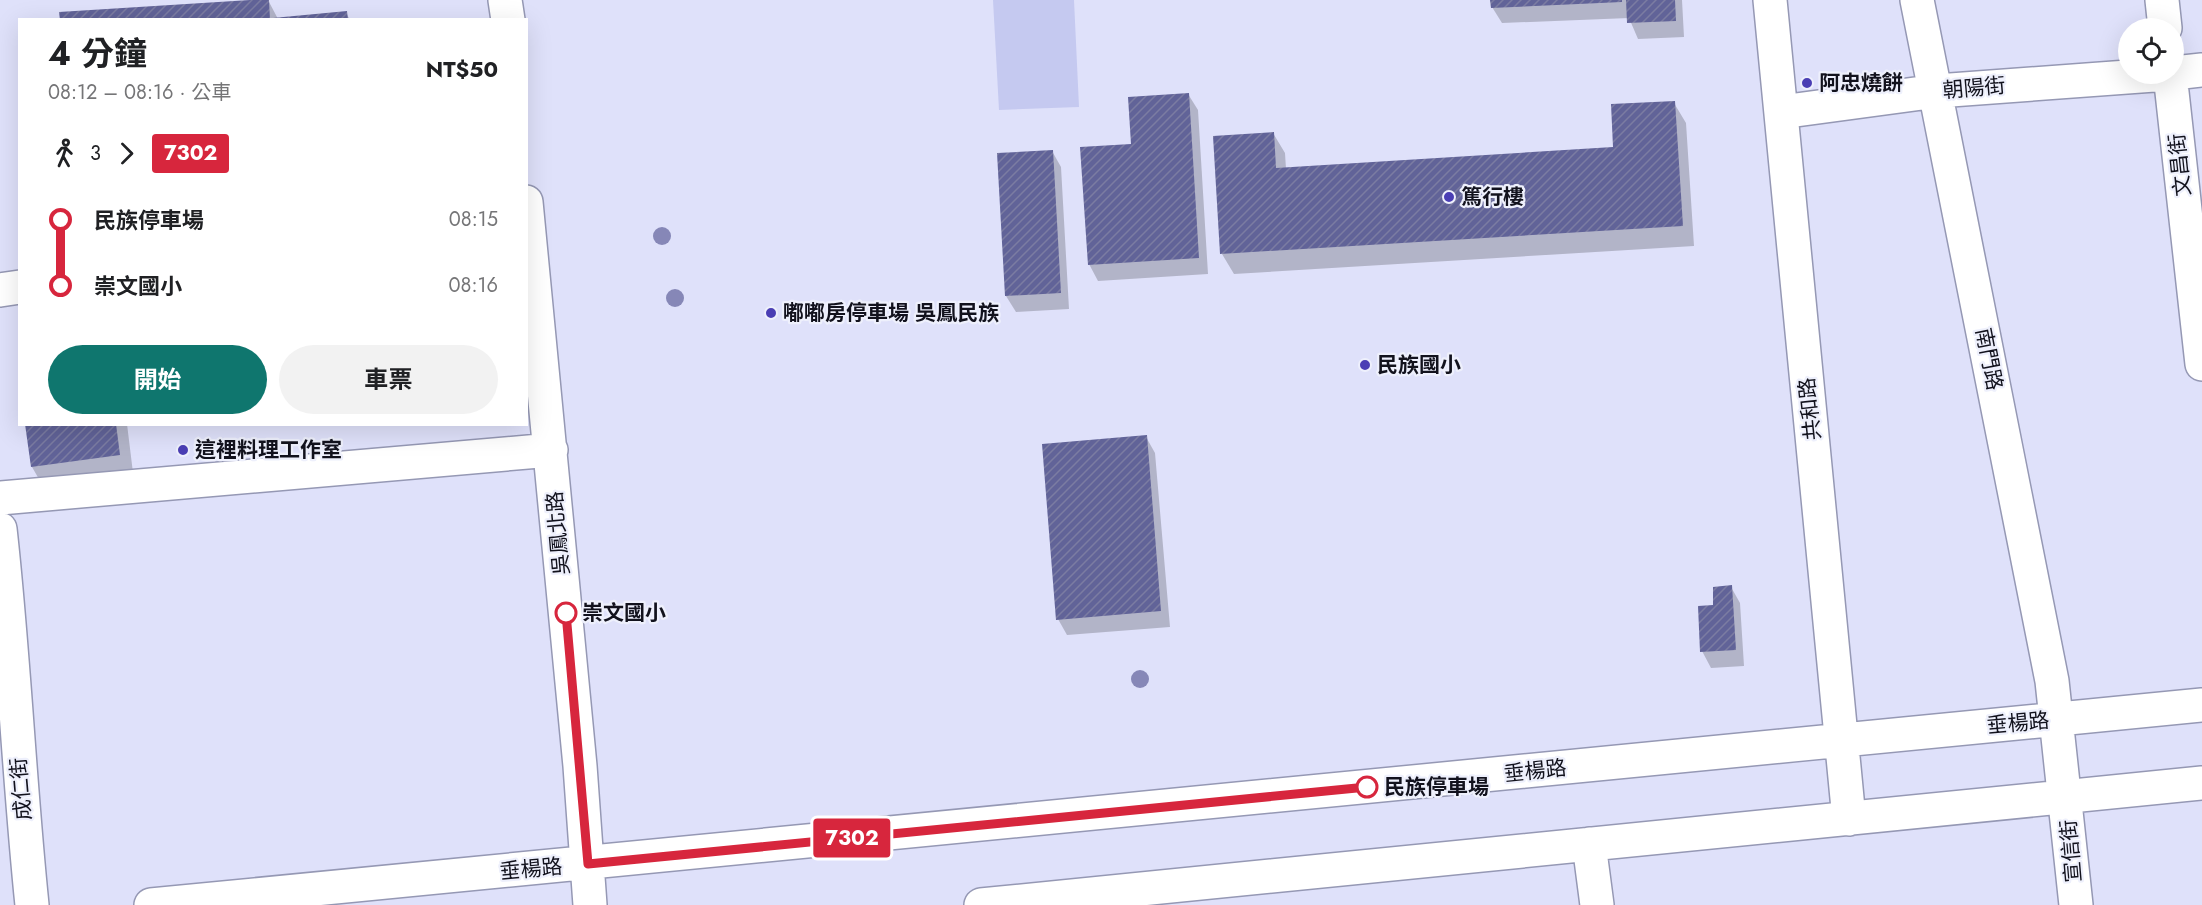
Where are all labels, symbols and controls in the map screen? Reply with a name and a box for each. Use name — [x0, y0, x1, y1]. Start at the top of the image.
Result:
map controls — [2118, 18, 2184, 84]
button: locate — [2118, 18, 2184, 84]
text: 4 分鐘 — [48, 30, 147, 77]
text: NT$50 — [426, 53, 498, 85]
place label: 阿忠燒餅 — [1819, 68, 1903, 98]
street label: 朝陽街 — [1941, 70, 2007, 106]
marker: 阿忠燒餅 — [1800, 76, 1814, 90]
text: 08:12 – 08:16 · 公車 — [48, 78, 232, 107]
street label: 文昌街 — [2162, 132, 2198, 198]
icon: walk — [48, 137, 81, 170]
icon: forward — [110, 137, 143, 170]
text: 7302 — [164, 138, 217, 168]
text: 3 — [90, 139, 101, 168]
place label: 篤行樓 — [1461, 182, 1524, 212]
marker: 篤行樓 — [1442, 190, 1456, 204]
text: 民族停車場 — [94, 204, 204, 236]
text: 08:15 — [449, 205, 498, 234]
text: 崇文國小 — [94, 270, 182, 302]
text: 08:16 — [449, 271, 498, 300]
place label: 嘟嘟房停車場 吳鳳民族 — [783, 298, 999, 328]
marker: 嘟嘟房停車場 吳鳳民族 — [764, 306, 778, 320]
street label: 南門路 — [1968, 325, 2010, 393]
button: 開始 — [48, 345, 267, 414]
button: 車票 — [279, 345, 498, 414]
place label: 民族國小 — [1377, 350, 1461, 380]
marker: 民族國小 — [1358, 358, 1372, 372]
street label: 共和路 — [1792, 376, 1828, 442]
place label: 這裡料理工作室 — [195, 435, 342, 465]
marker: 這裡料理工作室 — [176, 443, 190, 457]
street label: 吳鳳北路 — [539, 490, 577, 576]
place label: 崇文國小 — [582, 598, 666, 628]
marker: 崇文國小 — [555, 602, 577, 624]
street label: 垂楊路 — [1985, 705, 2051, 741]
street label: 垂楊路 — [1502, 753, 1568, 789]
street label: 成仁街 — [3, 756, 39, 822]
place label: 民族停車場 — [1384, 772, 1489, 802]
marker: 民族停車場 — [1356, 776, 1378, 798]
line badge: 7302 — [810, 818, 894, 858]
street label: 宣信街 — [2053, 818, 2089, 884]
text: 7302 — [825, 823, 879, 853]
street label: 垂楊路 — [498, 851, 564, 887]

